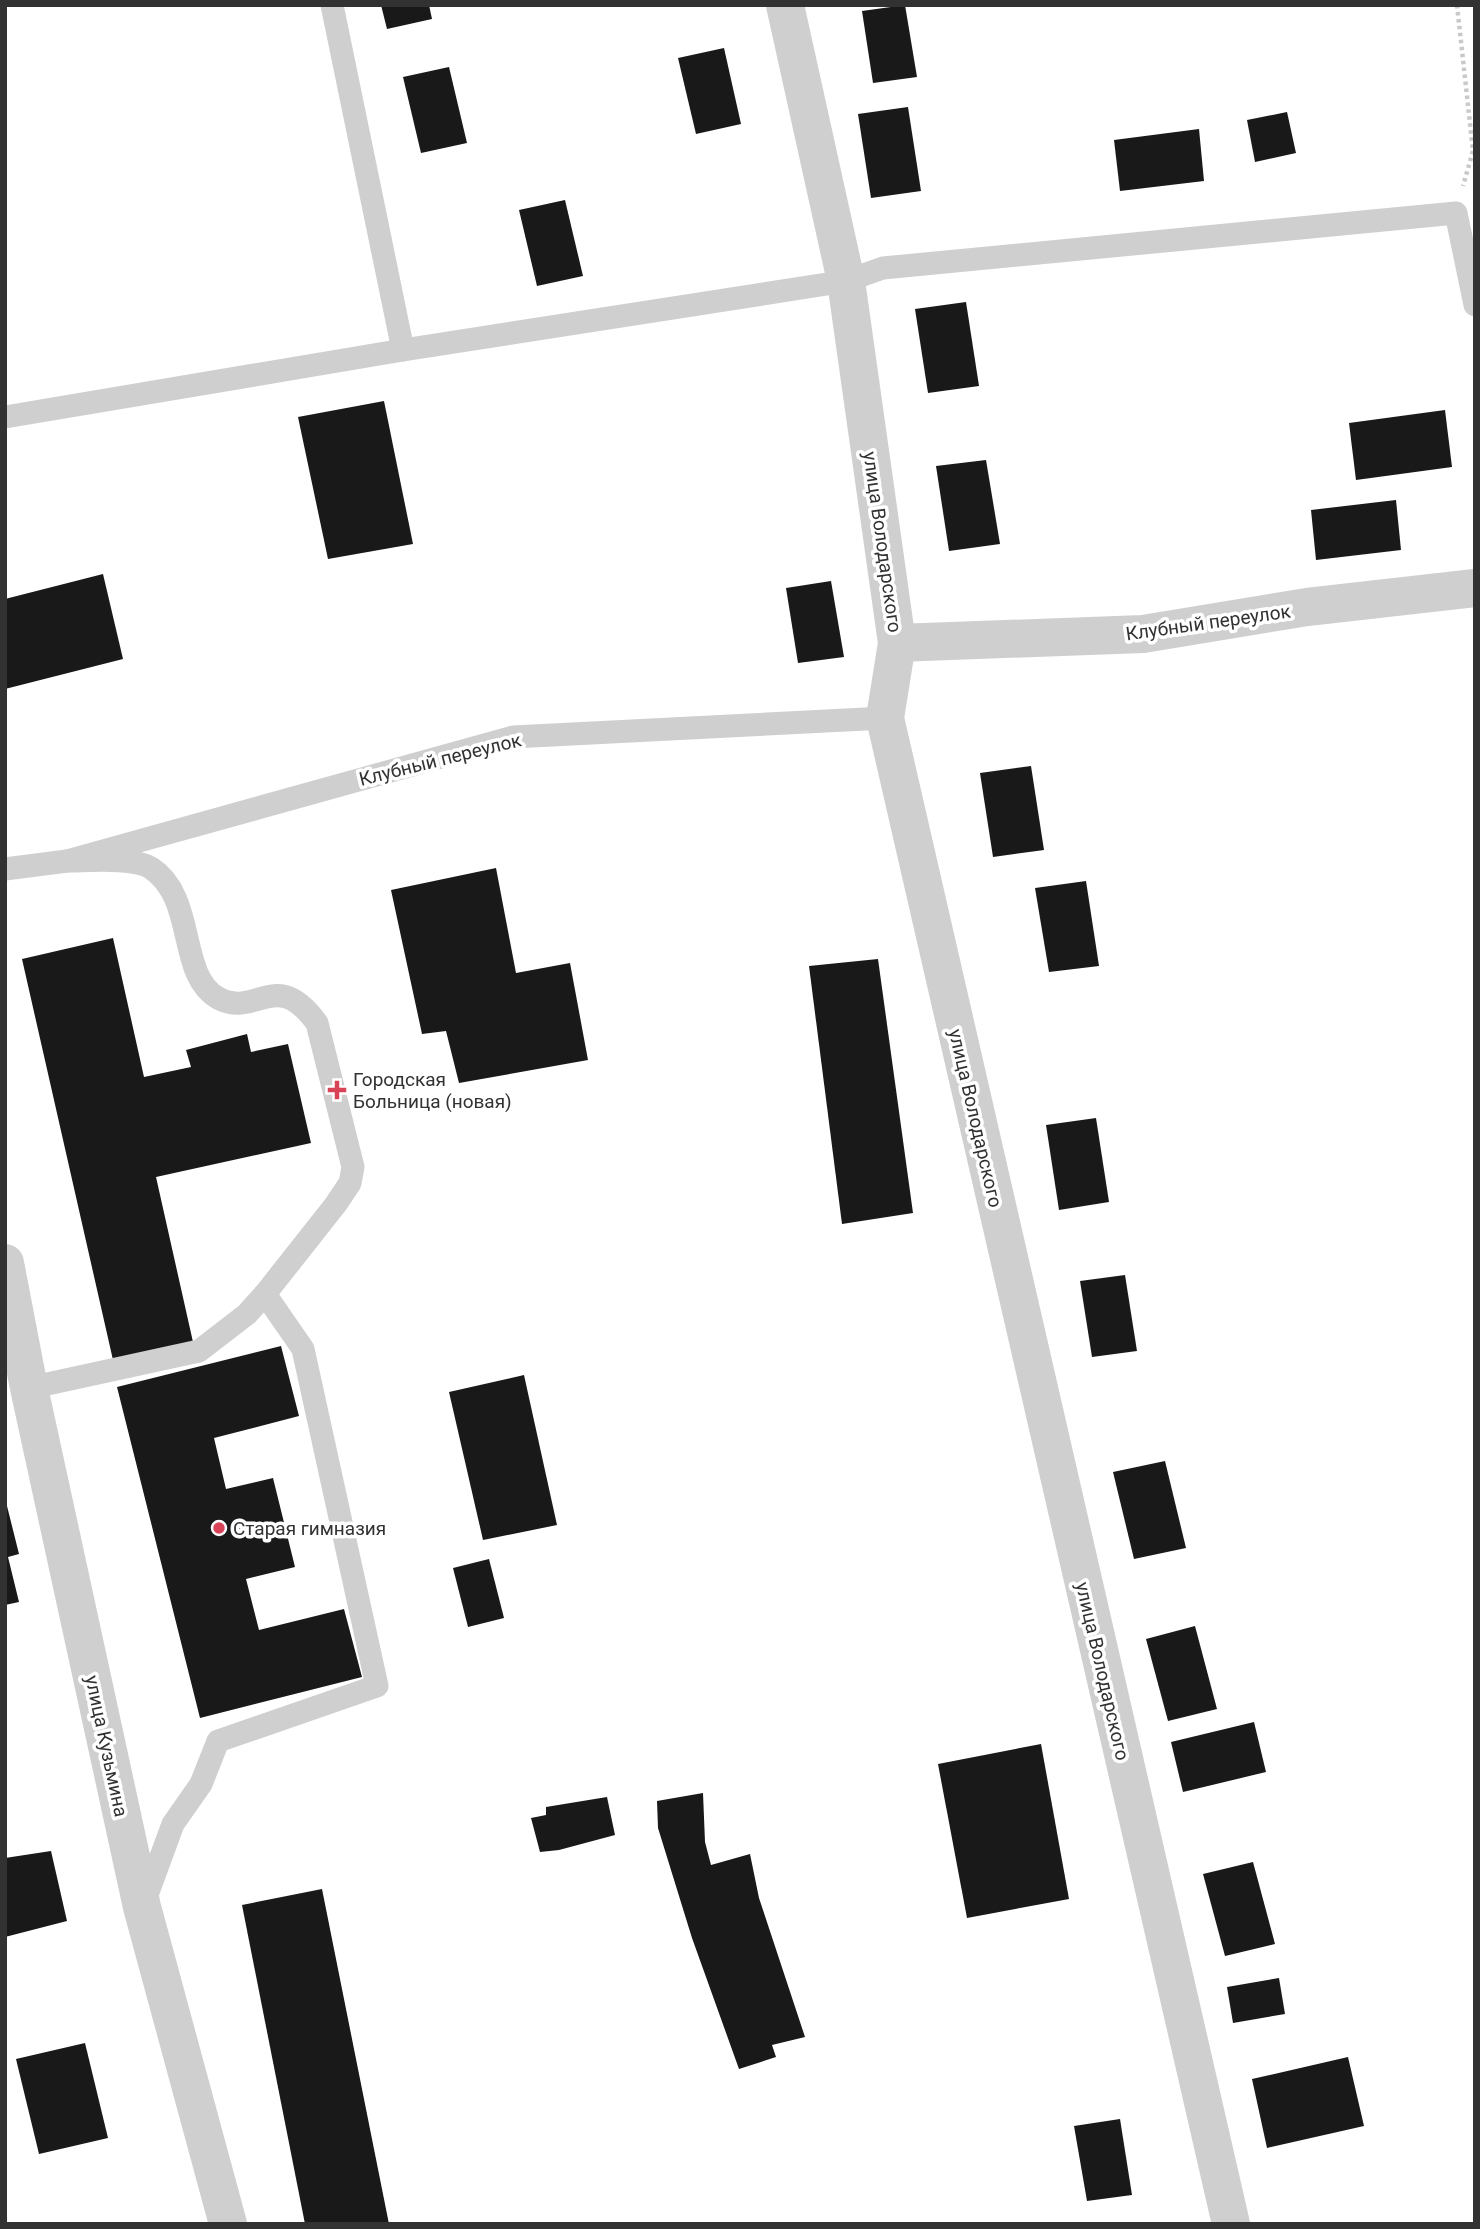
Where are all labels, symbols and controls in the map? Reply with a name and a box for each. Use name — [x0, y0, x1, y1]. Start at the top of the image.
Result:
street label: улица Володарского — [858, 450, 907, 634]
street label: Клубный переулок — [1124, 599, 1293, 645]
street label: Клубный переулок — [357, 728, 524, 791]
street label: улица Володарского — [944, 1027, 1007, 1210]
place label: Городская Больница (новая) — [353, 1068, 512, 1113]
marker: Городская Больница (новая) — [327, 1080, 347, 1100]
place label: Старая гимназия — [233, 1517, 386, 1540]
marker: Старая гимназия — [211, 1520, 227, 1536]
street label: улица Володарского — [1071, 1580, 1134, 1763]
street label: улица Кузьмина — [80, 1673, 133, 1819]

